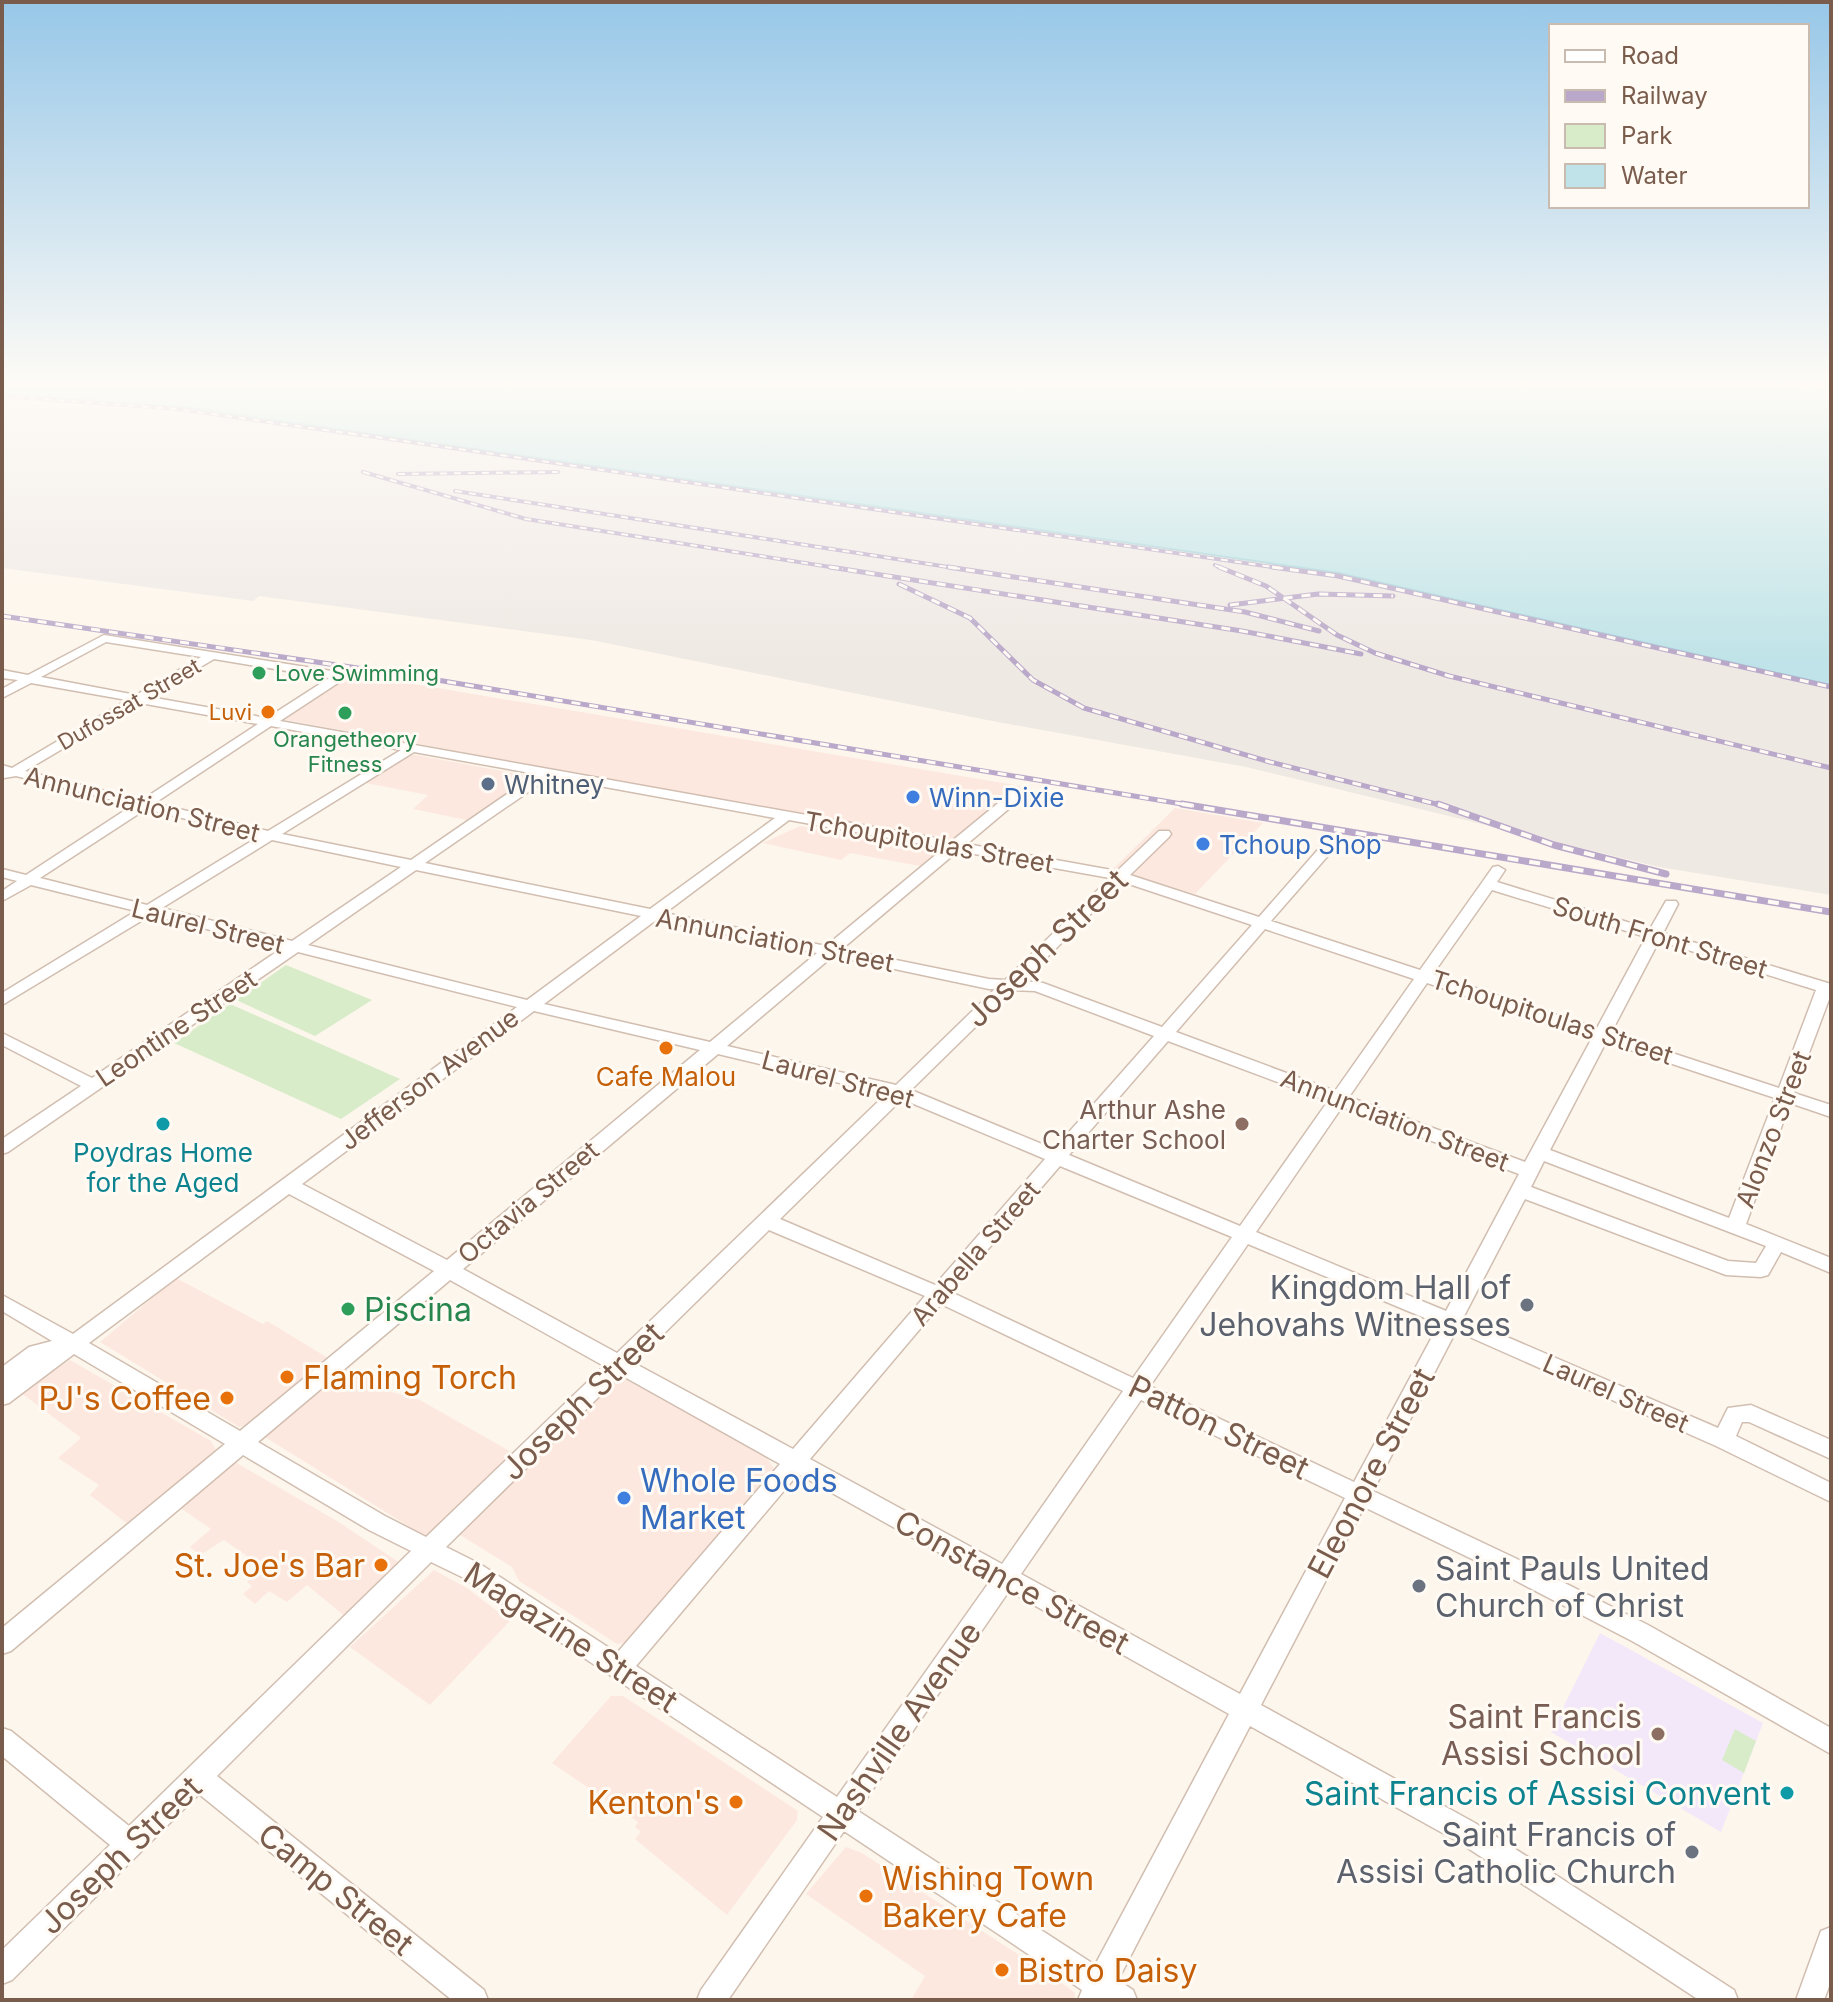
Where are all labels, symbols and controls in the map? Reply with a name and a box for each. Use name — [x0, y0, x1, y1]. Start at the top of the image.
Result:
legend — [1549, 24, 1809, 208]
text: Road — [1621, 41, 1679, 70]
text: Railway — [1621, 81, 1708, 110]
text: Park — [1621, 121, 1672, 150]
text: Water — [1621, 161, 1688, 190]
street label: Dufossat Street — [53, 653, 205, 755]
place label: Love Swimming — [275, 660, 439, 686]
marker: Love Swimming — [250, 664, 268, 682]
place label: Luvi — [209, 699, 252, 725]
marker: Luvi — [259, 703, 277, 721]
marker: Orangetheory Fitness — [336, 704, 354, 722]
place label: Orangetheory Fitness — [273, 726, 417, 777]
street label: Annunciation Street — [21, 760, 263, 848]
place label: Whitney — [504, 769, 604, 800]
marker: Whitney — [479, 775, 497, 793]
place label: Winn-Dixie — [929, 782, 1064, 813]
marker: Winn-Dixie — [904, 788, 922, 806]
street label: Tchoupitoulas Street — [802, 805, 1056, 879]
place label: Tchoup Shop — [1219, 829, 1382, 860]
marker: Tchoup Shop — [1194, 835, 1212, 853]
street label: Joseph Street — [957, 861, 1135, 1035]
street label: South Front Street — [1549, 890, 1771, 984]
street label: Laurel Street — [128, 892, 288, 960]
street label: Annunciation Street — [653, 902, 897, 978]
street label: Leontine Street — [90, 963, 262, 1093]
street label: Tchoupitoulas Street — [1427, 963, 1677, 1071]
street label: Jefferson Avenue — [334, 1002, 524, 1156]
marker: Cafe Malou — [657, 1039, 675, 1057]
street label: Laurel Street — [759, 1044, 917, 1114]
street label: Alonzo Street — [1729, 1046, 1817, 1212]
place label: Cafe Malou — [596, 1061, 736, 1092]
street label: Annunciation Street — [1277, 1062, 1513, 1178]
place label: Arthur Ashe Charter School — [1042, 1094, 1226, 1155]
marker: Poydras Home for the Aged — [154, 1115, 172, 1133]
marker: Arthur Ashe Charter School — [1233, 1115, 1251, 1133]
street label: Octavia Street — [451, 1134, 605, 1270]
place label: Poydras Home for the Aged — [73, 1137, 253, 1198]
street label: Arabella Street — [904, 1174, 1046, 1332]
place label: Kingdom Hall of Jehovahs Witnesses — [1199, 1268, 1511, 1344]
place label: Piscina — [364, 1290, 472, 1329]
marker: Kingdom Hall of Jehovahs Witnesses — [1518, 1296, 1536, 1314]
marker: Piscina — [339, 1300, 357, 1318]
street label: Joseph Street — [493, 1314, 671, 1488]
street label: Laurel Street — [1538, 1347, 1694, 1439]
place label: Flaming Torch — [303, 1358, 517, 1397]
street label: Eleonore Street — [1299, 1361, 1443, 1585]
street label: Patton Street — [1123, 1367, 1315, 1487]
marker: Flaming Torch — [278, 1368, 296, 1386]
place label: PJ's Coffee — [39, 1379, 211, 1418]
marker: PJ's Coffee — [218, 1389, 236, 1407]
place label: Whole Foods Market — [640, 1461, 838, 1537]
marker: Whole Foods Market — [615, 1489, 633, 1507]
street label: Constance Street — [888, 1501, 1136, 1663]
place label: St. Joe's Bar — [174, 1546, 365, 1585]
place label: Saint Pauls United Church of Christ — [1435, 1549, 1709, 1625]
street label: Magazine Street — [457, 1553, 685, 1721]
marker: St. Joe's Bar — [372, 1556, 390, 1574]
marker: Saint Pauls United Church of Christ — [1410, 1577, 1428, 1595]
street label: Nashville Avenue — [809, 1614, 989, 1848]
place label: Saint Francis Assisi School — [1441, 1697, 1642, 1773]
marker: Saint Francis Assisi School — [1649, 1725, 1667, 1743]
street label: Joseph Street — [31, 1768, 209, 1942]
place label: Saint Francis of Assisi Convent — [1304, 1774, 1771, 1813]
place label: Kenton's — [587, 1783, 720, 1822]
marker: Saint Francis of Assisi Convent — [1778, 1784, 1796, 1802]
marker: Kenton's — [727, 1793, 745, 1811]
street label: Camp Street — [251, 1815, 421, 1963]
place label: Saint Francis of Assisi Catholic Church — [1336, 1815, 1676, 1891]
marker: Saint Francis of Assisi Catholic Church — [1683, 1843, 1701, 1861]
place label: Wishing Town Bakery Cafe — [882, 1859, 1094, 1935]
marker: Wishing Town Bakery Cafe — [857, 1887, 875, 1905]
place label: Bistro Daisy — [1018, 1951, 1197, 1990]
marker: Bistro Daisy — [993, 1961, 1011, 1979]

